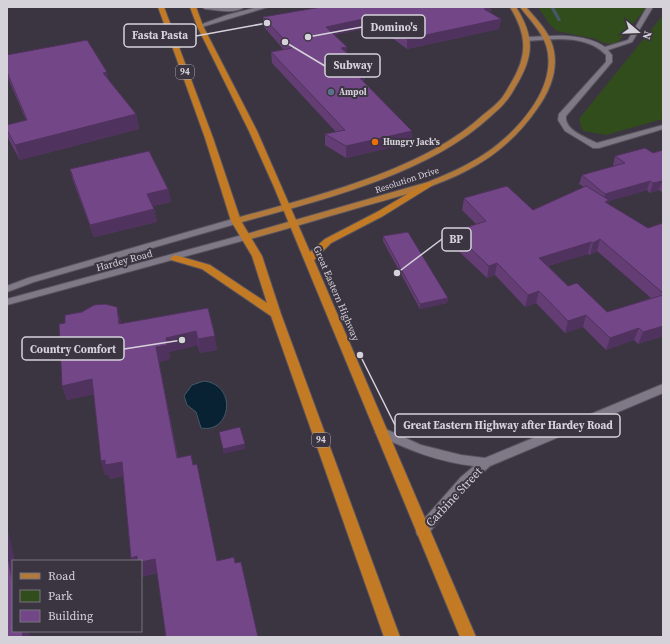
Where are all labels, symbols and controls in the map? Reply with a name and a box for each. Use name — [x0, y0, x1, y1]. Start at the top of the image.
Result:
north arrow — [618, 12, 658, 52]
callout: Domino's — [362, 15, 425, 38]
text: Domino's — [371, 20, 417, 35]
callout: Fasta Pasta — [124, 24, 196, 47]
text: Fasta Pasta — [132, 28, 188, 43]
text: N — [639, 29, 655, 41]
callout: Subway — [325, 54, 380, 77]
text: Subway — [333, 58, 373, 73]
road number: 94 — [176, 65, 194, 79]
place label: Ampol — [339, 86, 367, 98]
marker: Ampol — [326, 87, 336, 97]
place label: Hungry Jack's — [383, 136, 440, 148]
marker: Hungry Jack's — [370, 137, 380, 147]
street label: Resolution Drive — [373, 164, 441, 196]
callout: BP — [442, 228, 471, 251]
text: BP — [449, 232, 463, 247]
street label: Great Eastern Highway — [311, 244, 363, 344]
street label: Hardey Road — [95, 247, 154, 274]
callout: Country Comfort — [22, 337, 124, 360]
text: Country Comfort — [30, 342, 117, 357]
callout: Great Eastern Highway after Hardey Road — [395, 414, 620, 437]
text: Great Eastern Highway after Hardey Road — [403, 418, 613, 433]
road number: 94 — [312, 433, 330, 447]
street label: Carbine Street — [422, 464, 486, 530]
legend — [12, 560, 142, 632]
text: Road — [48, 568, 75, 584]
text: Park — [48, 588, 73, 604]
text: Building — [48, 608, 93, 624]

